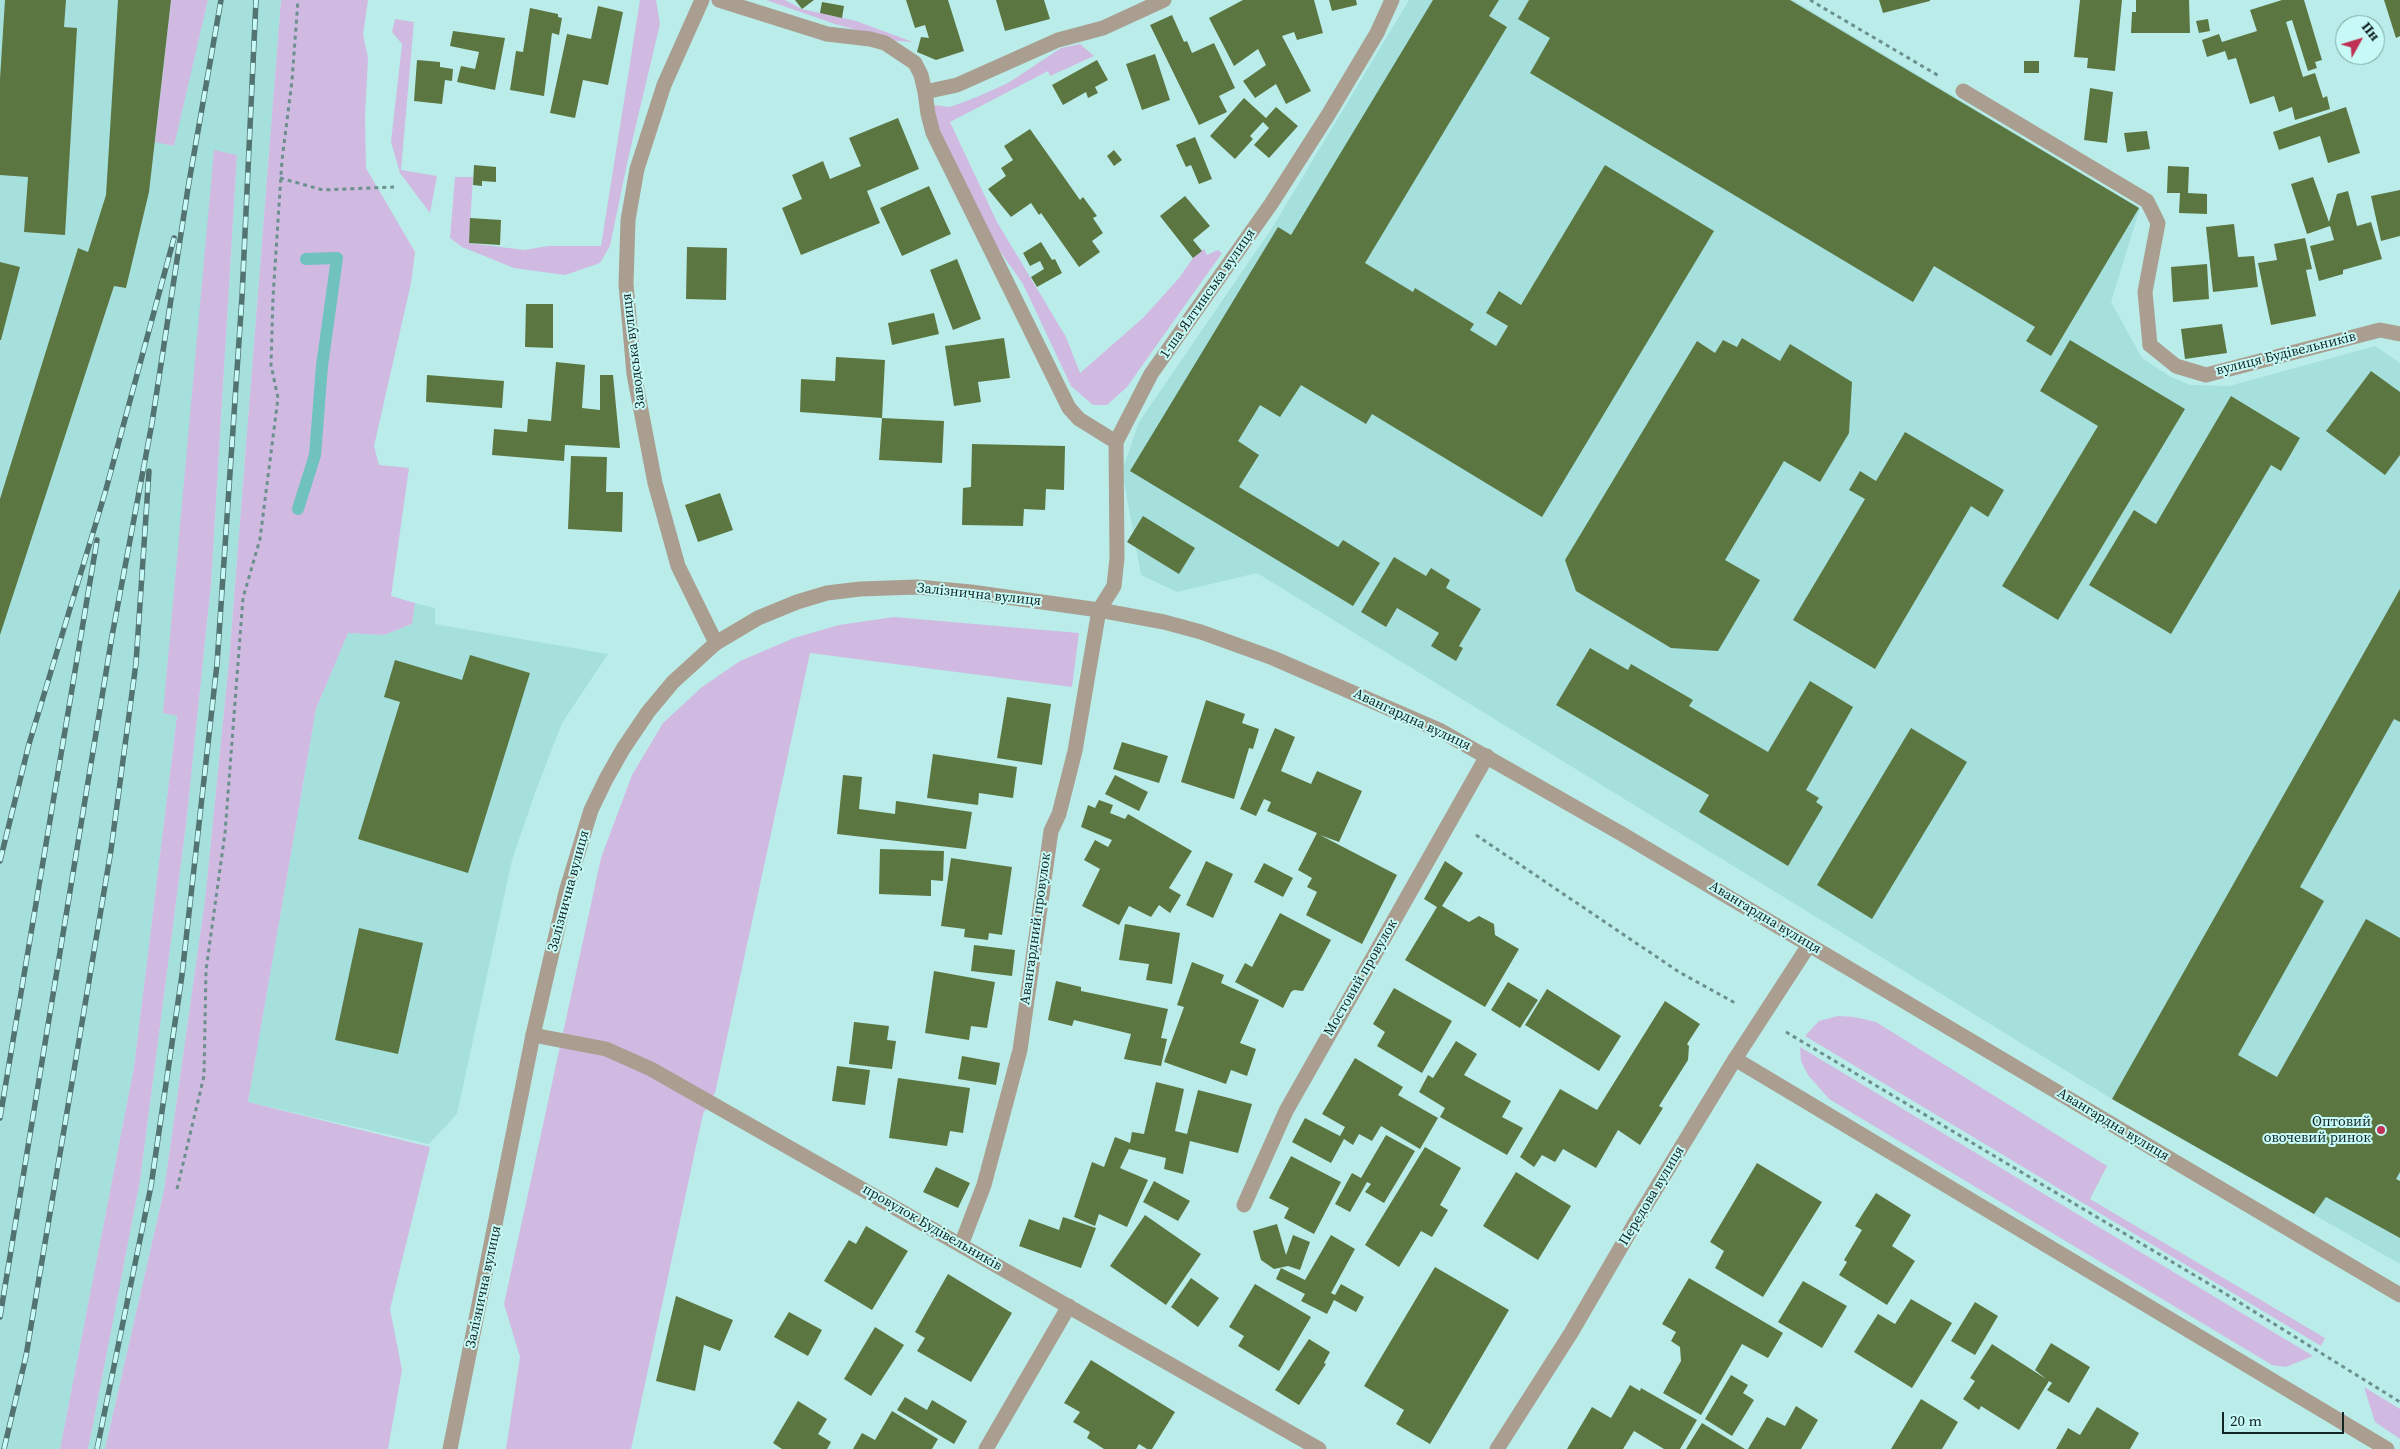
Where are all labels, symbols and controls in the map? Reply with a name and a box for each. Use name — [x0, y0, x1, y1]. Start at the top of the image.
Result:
north arrow — [2335, 15, 2385, 65]
text: Пн — [2357, 17, 2385, 45]
street label: 1-ша Ялтинська вулиця — [1157, 226, 1259, 362]
street label: Заводська вулиця — [619, 292, 649, 410]
street label: вулиця Будівельників — [2214, 328, 2358, 380]
street label: Залізнична вулиця — [916, 580, 1042, 610]
street label: Авангардна вулиця — [1351, 685, 1473, 755]
street label: Залізнична вулиця — [545, 828, 593, 954]
street label: Авангардний провулок — [1017, 852, 1055, 1006]
street label: Авангардна вулиця — [1706, 878, 1824, 958]
street label: Мостовий провулок — [1321, 917, 1401, 1039]
street label: Авангардна вулиця — [2054, 1085, 2172, 1165]
place label: Оптовий овочевий ринок — [2264, 1114, 2371, 1146]
marker: Оптовий овочевий ринок — [2375, 1124, 2387, 1136]
street label: Передова вулиця — [1616, 1143, 1688, 1249]
street label: провулок Будівельників — [859, 1181, 1005, 1275]
street label: Залізнична вулиця — [463, 1224, 505, 1350]
scale bar — [2225, 1402, 2348, 1434]
text: 20 m — [2230, 1410, 2262, 1431]

